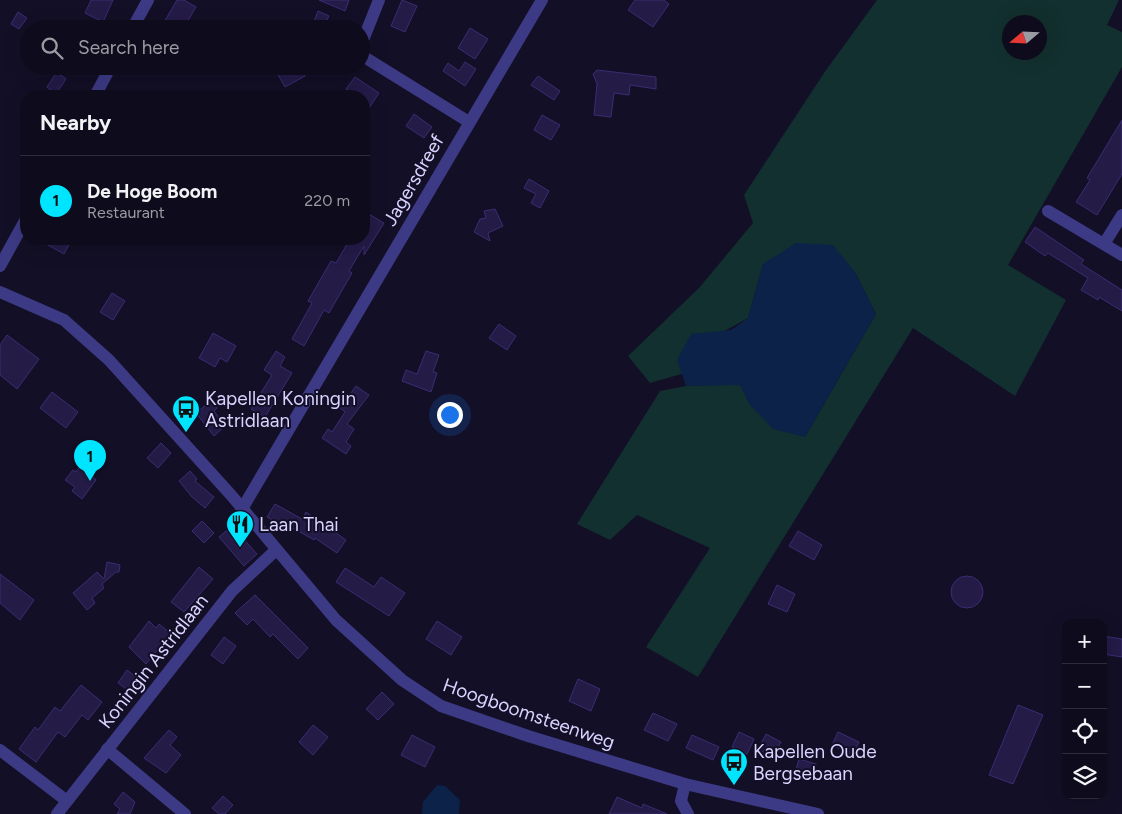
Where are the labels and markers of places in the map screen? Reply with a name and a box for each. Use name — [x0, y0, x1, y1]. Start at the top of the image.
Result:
place label: Kapellen Koningin Astridlaan — [205, 387, 356, 432]
bus stop icon: Kapellen Koningin Astridlaan — [171, 394, 201, 433]
pin: 1 — [74, 440, 106, 481]
restaurant icon: Laan Thai — [225, 509, 255, 548]
place label: Laan Thai — [259, 513, 339, 536]
place label: Kapellen Oude Bergsebaan — [753, 740, 877, 785]
bus stop icon: Kapellen Oude Bergsebaan — [719, 747, 749, 786]

